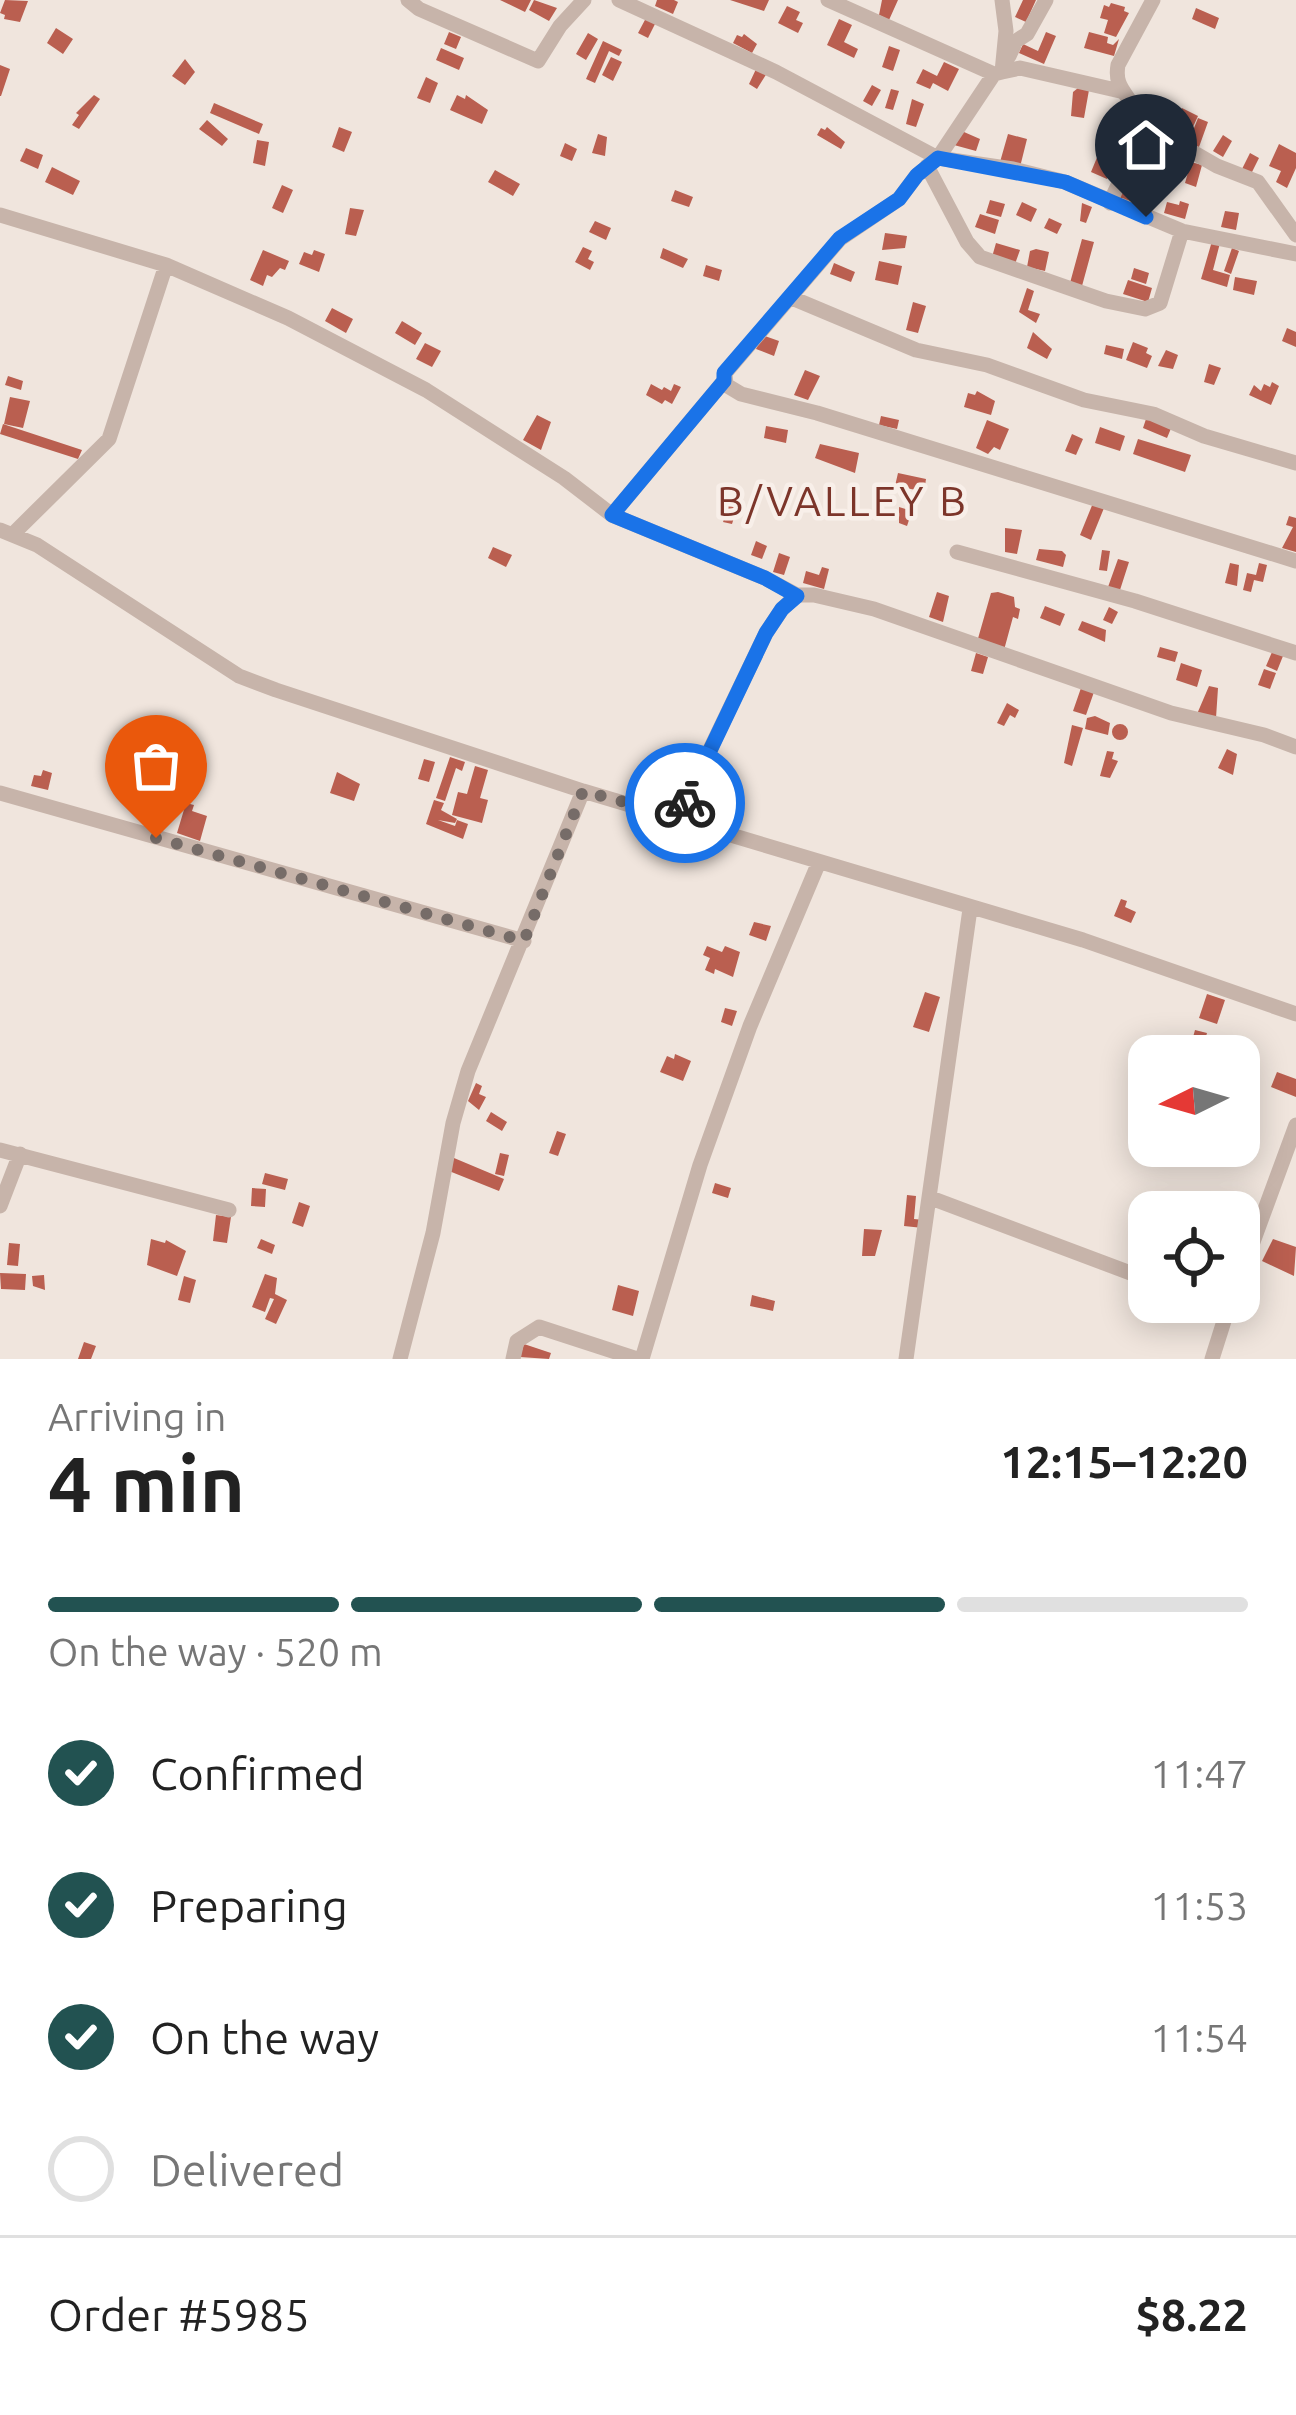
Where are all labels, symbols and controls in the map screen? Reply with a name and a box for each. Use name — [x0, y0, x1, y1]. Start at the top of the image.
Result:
pin — [1095, 94, 1197, 217]
icon: home — [1113, 112, 1179, 178]
district label: B/VALLEY B — [717, 477, 969, 524]
pin — [105, 715, 207, 838]
icon: bag — [123, 733, 189, 799]
courier — [625, 743, 745, 863]
icon: bike — [652, 770, 718, 836]
north arrow — [1128, 1035, 1260, 1167]
map controls — [1128, 1035, 1260, 1323]
button: locate — [1128, 1191, 1260, 1323]
text: Arriving in — [48, 1395, 226, 1438]
text: 12:15–12:20 — [1000, 1436, 1248, 1487]
text: 4 min — [48, 1439, 245, 1527]
text: On the way · 520 m — [48, 1630, 383, 1673]
icon: check — [48, 1740, 114, 1806]
text: Confirmed — [150, 1748, 365, 1799]
text: 11:47 — [1150, 1752, 1248, 1795]
icon: check — [48, 1872, 114, 1938]
text: Preparing — [150, 1880, 348, 1931]
text: 11:53 — [1150, 1884, 1248, 1927]
icon: check — [48, 2004, 114, 2070]
text: On the way — [150, 2012, 379, 2063]
text: 11:54 — [1150, 2016, 1248, 2059]
text: Delivered — [150, 2144, 344, 2195]
text: Order #5985 — [48, 2289, 310, 2340]
text: $8.22 — [1135, 2289, 1248, 2340]

